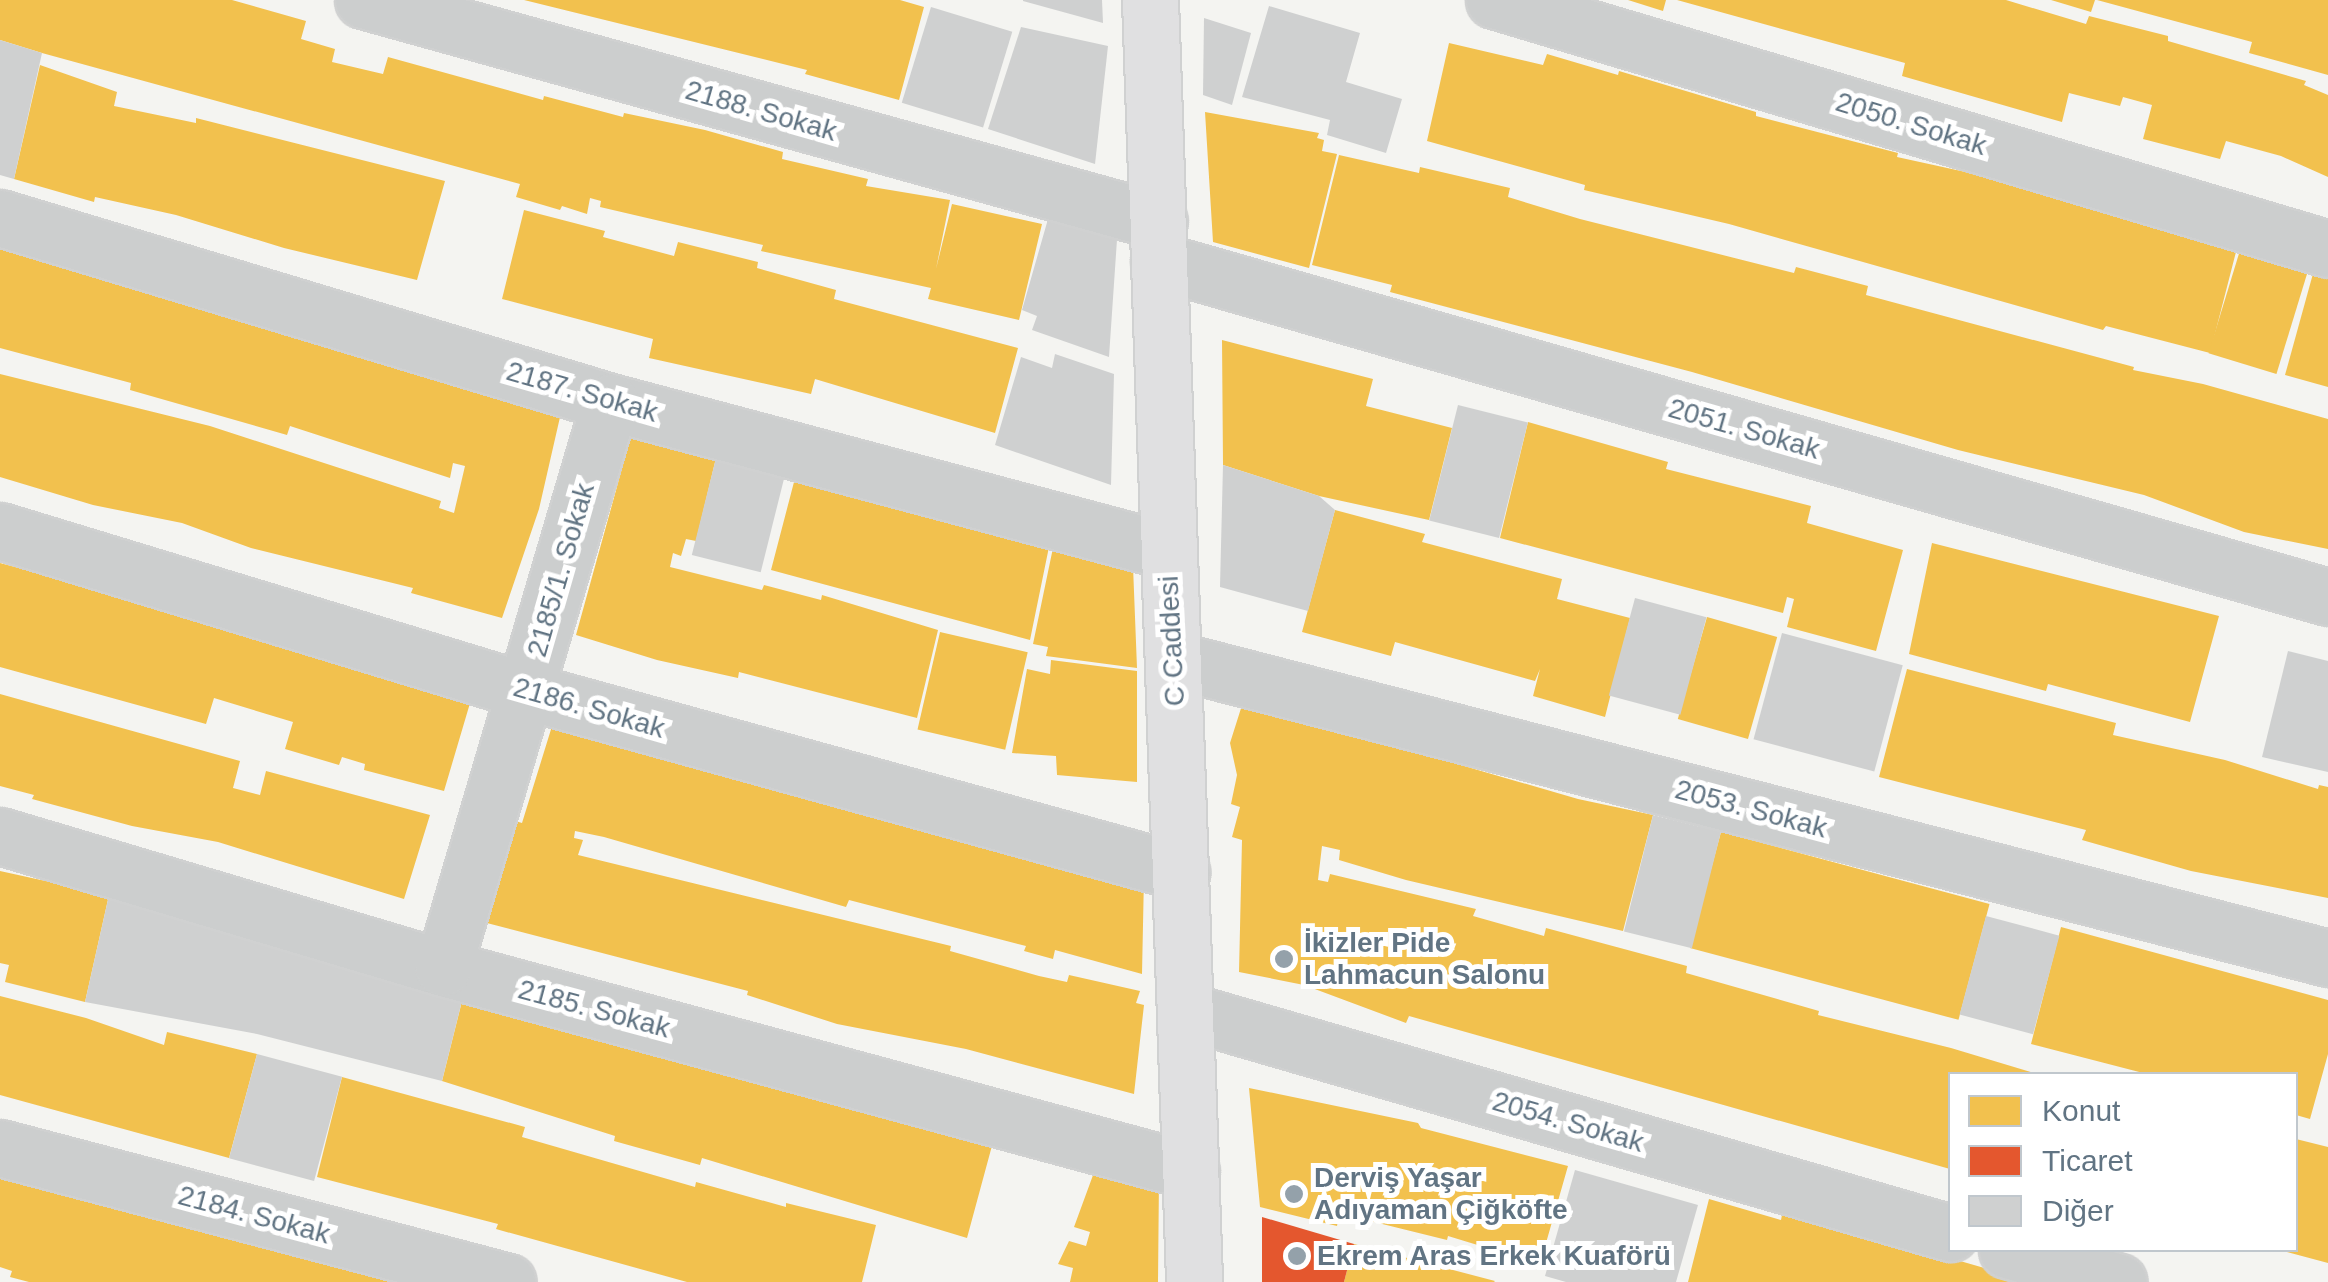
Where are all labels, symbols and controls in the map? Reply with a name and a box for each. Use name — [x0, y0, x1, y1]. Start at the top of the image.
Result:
street label: 2188. Sokak — [682, 73, 840, 149]
street label: 2050. Sokak — [1832, 85, 1990, 163]
street label: 2187. Sokak — [503, 354, 661, 430]
street label: 2051. Sokak — [1665, 391, 1823, 467]
street label: 2185/1. Sokak — [520, 479, 602, 661]
street label: C Caddesi — [1152, 575, 1192, 707]
street label: 2186. Sokak — [510, 670, 668, 746]
street label: 2053. Sokak — [1671, 773, 1831, 845]
place label: İkizler Pide Lahmacun Salonu — [1304, 926, 1545, 992]
marker: İkizler Pide Lahmacun Salonu — [1273, 948, 1295, 970]
street label: 2185. Sokak — [514, 973, 674, 1045]
legend — [1948, 1072, 2298, 1252]
street label: 2054. Sokak — [1489, 1084, 1647, 1160]
text: Konut — [2042, 1094, 2120, 1127]
text: Ticaret — [2042, 1144, 2133, 1177]
place label: Derviş Yaşar Adıyaman Çiğköfte — [1314, 1161, 1568, 1227]
street label: 2184. Sokak — [174, 1179, 334, 1251]
marker: Derviş Yaşar Adıyaman Çiğköfte — [1283, 1183, 1305, 1205]
text: Diğer — [2042, 1194, 2114, 1227]
place label: Ekrem Aras Erkek Kuaförü — [1317, 1239, 1672, 1273]
marker: Ekrem Aras Erkek Kuaförü — [1286, 1245, 1308, 1267]

